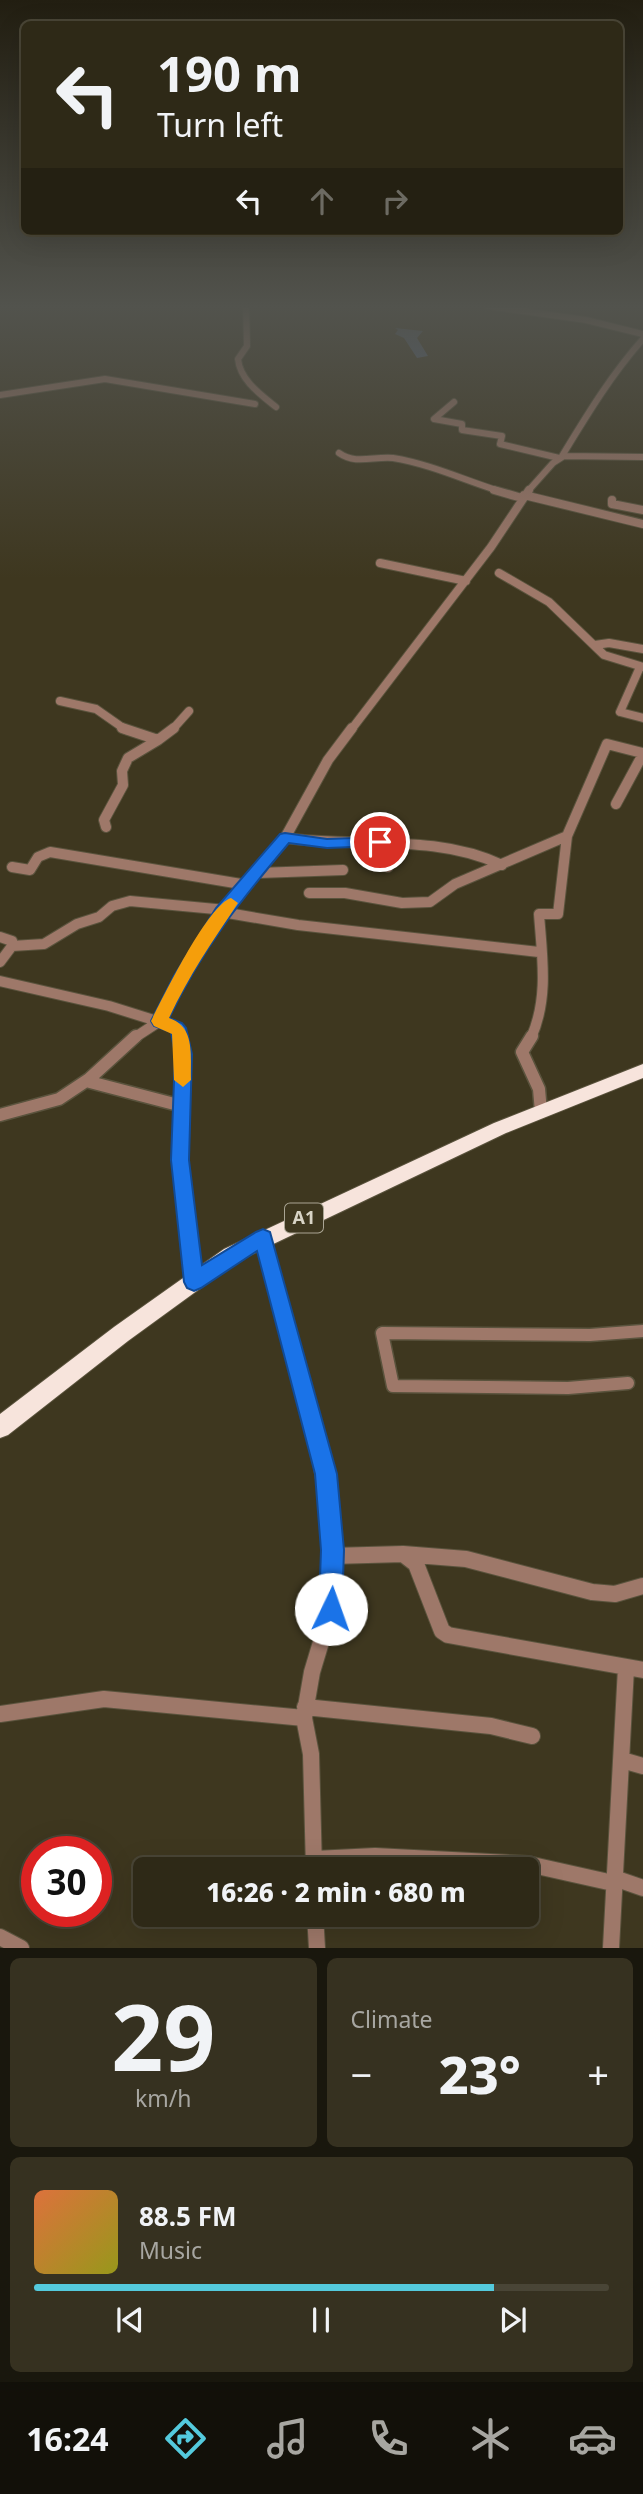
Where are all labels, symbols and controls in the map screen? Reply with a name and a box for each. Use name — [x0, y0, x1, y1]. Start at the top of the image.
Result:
text: 190 m — [157, 40, 302, 106]
icon: left — [42, 49, 133, 140]
text: Turn left — [157, 103, 283, 146]
icon: left — [230, 182, 268, 220]
icon: ahead — [303, 182, 341, 220]
icon: right — [376, 182, 414, 220]
pin — [350, 812, 410, 872]
icon: arrive — [361, 823, 399, 861]
road number: A1 — [285, 1204, 323, 1232]
position arrow — [294, 1572, 368, 1646]
speed limit sign: 30 — [21, 1836, 112, 1927]
text: 16:26 · 2 min · 680 m — [206, 1874, 466, 1910]
text: 29 — [111, 1974, 215, 2098]
text: Climate — [351, 2003, 433, 2035]
text: 23° — [439, 2038, 521, 2109]
text: − — [351, 2048, 372, 2100]
text: + — [587, 2048, 609, 2100]
text: km/h — [135, 2082, 192, 2114]
text: 88.5 FM — [139, 2198, 236, 2234]
text: Music — [139, 2234, 202, 2266]
icon: previous — [111, 2301, 149, 2339]
icon: pause — [302, 2301, 340, 2339]
icon: next — [494, 2301, 532, 2339]
icon: directions — [161, 2414, 210, 2463]
icon: music — [263, 2414, 312, 2463]
icon: phone — [364, 2414, 413, 2463]
icon: climate — [466, 2414, 515, 2463]
icon: car — [568, 2414, 617, 2463]
text: 16:24 — [26, 2417, 109, 2460]

